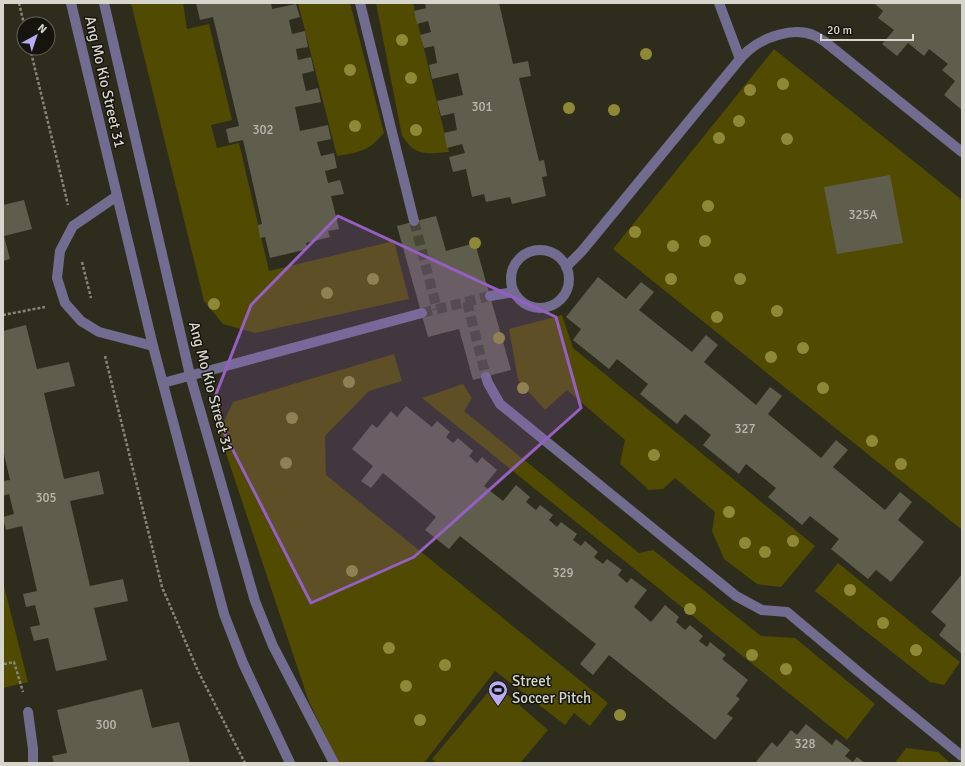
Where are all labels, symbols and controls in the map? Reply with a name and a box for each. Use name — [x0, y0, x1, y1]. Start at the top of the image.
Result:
street label: Ang Mo Kio Street 31 — [81, 14, 129, 150]
north arrow — [16, 16, 56, 56]
scale bar — [821, 16, 913, 42]
text: N — [35, 21, 49, 36]
text: 20 m — [827, 23, 852, 38]
house number: 301 — [471, 99, 493, 115]
house number: 302 — [252, 122, 274, 138]
house number: 325A — [848, 207, 878, 223]
street label: Ang Mo Kio Street 31 — [185, 320, 237, 454]
house number: 327 — [734, 421, 756, 437]
house number: 305 — [35, 490, 57, 506]
house number: 329 — [552, 565, 574, 581]
place label: Street Soccer Pitch — [512, 672, 591, 707]
sports icon: Street Soccer Pitch — [487, 679, 509, 707]
house number: 300 — [95, 717, 117, 733]
house number: 328 — [794, 736, 816, 752]

